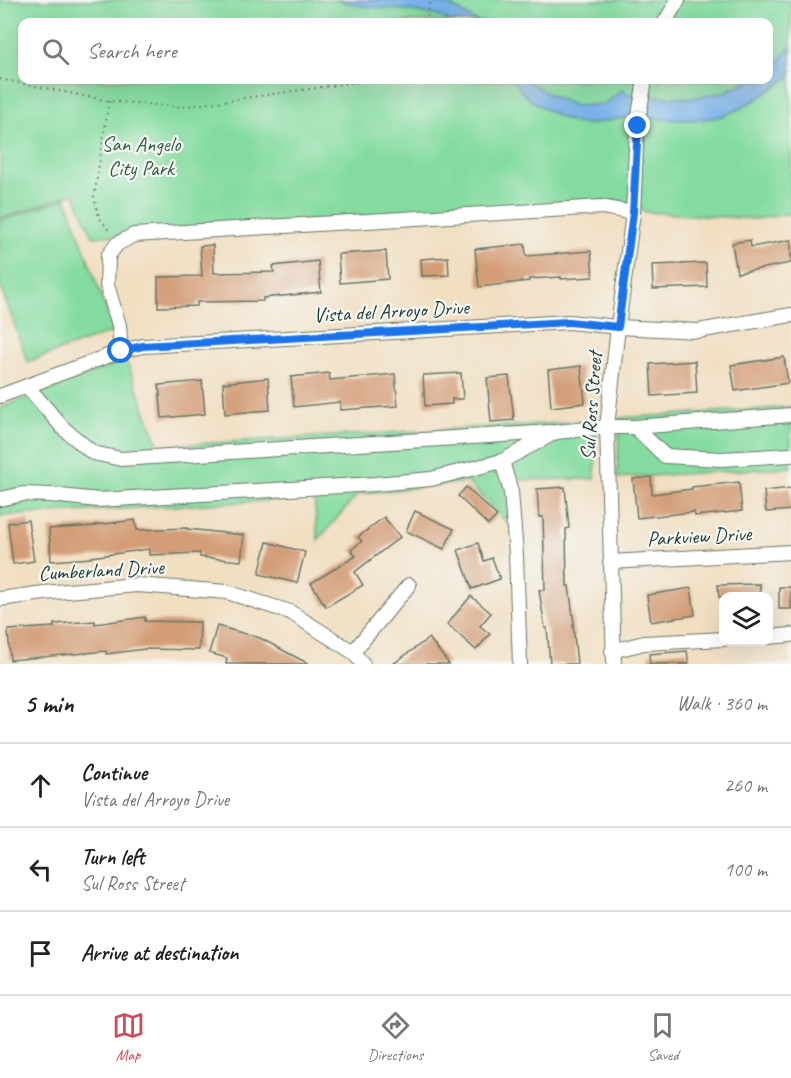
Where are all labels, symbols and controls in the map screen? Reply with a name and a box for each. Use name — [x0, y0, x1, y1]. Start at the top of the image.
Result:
search box — [18, 18, 773, 84]
icon: search — [39, 35, 72, 68]
text: Search here — [87, 37, 177, 65]
route end — [624, 112, 650, 138]
park label: San Angelo City Park — [102, 131, 182, 181]
street label: Vista del Arroyo Drive — [313, 294, 471, 328]
route start — [107, 337, 133, 363]
street label: Sul Ross Street — [574, 348, 608, 461]
street label: Parkview Drive — [646, 520, 753, 552]
street label: Cumberland Drive — [38, 554, 165, 586]
map controls — [719, 592, 773, 646]
button: layers — [719, 592, 773, 646]
text: 5 min — [24, 687, 73, 720]
text: Walk · 360 m — [677, 691, 767, 716]
text: Continue — [81, 759, 147, 787]
icon: ahead — [24, 769, 57, 802]
text: 260 m — [724, 773, 767, 798]
text: Vista del Arroyo Drive — [81, 787, 229, 812]
text: Turn left — [81, 843, 145, 871]
icon: left — [24, 853, 57, 886]
text: 100 m — [724, 857, 767, 882]
text: Sul Ross Street — [81, 871, 184, 896]
icon: arrive — [24, 937, 57, 970]
text: Arrive at destination — [81, 939, 238, 967]
tab: Map — [112, 1009, 145, 1065]
tab: Directions — [368, 1009, 423, 1065]
tab: Saved — [646, 1009, 679, 1065]

